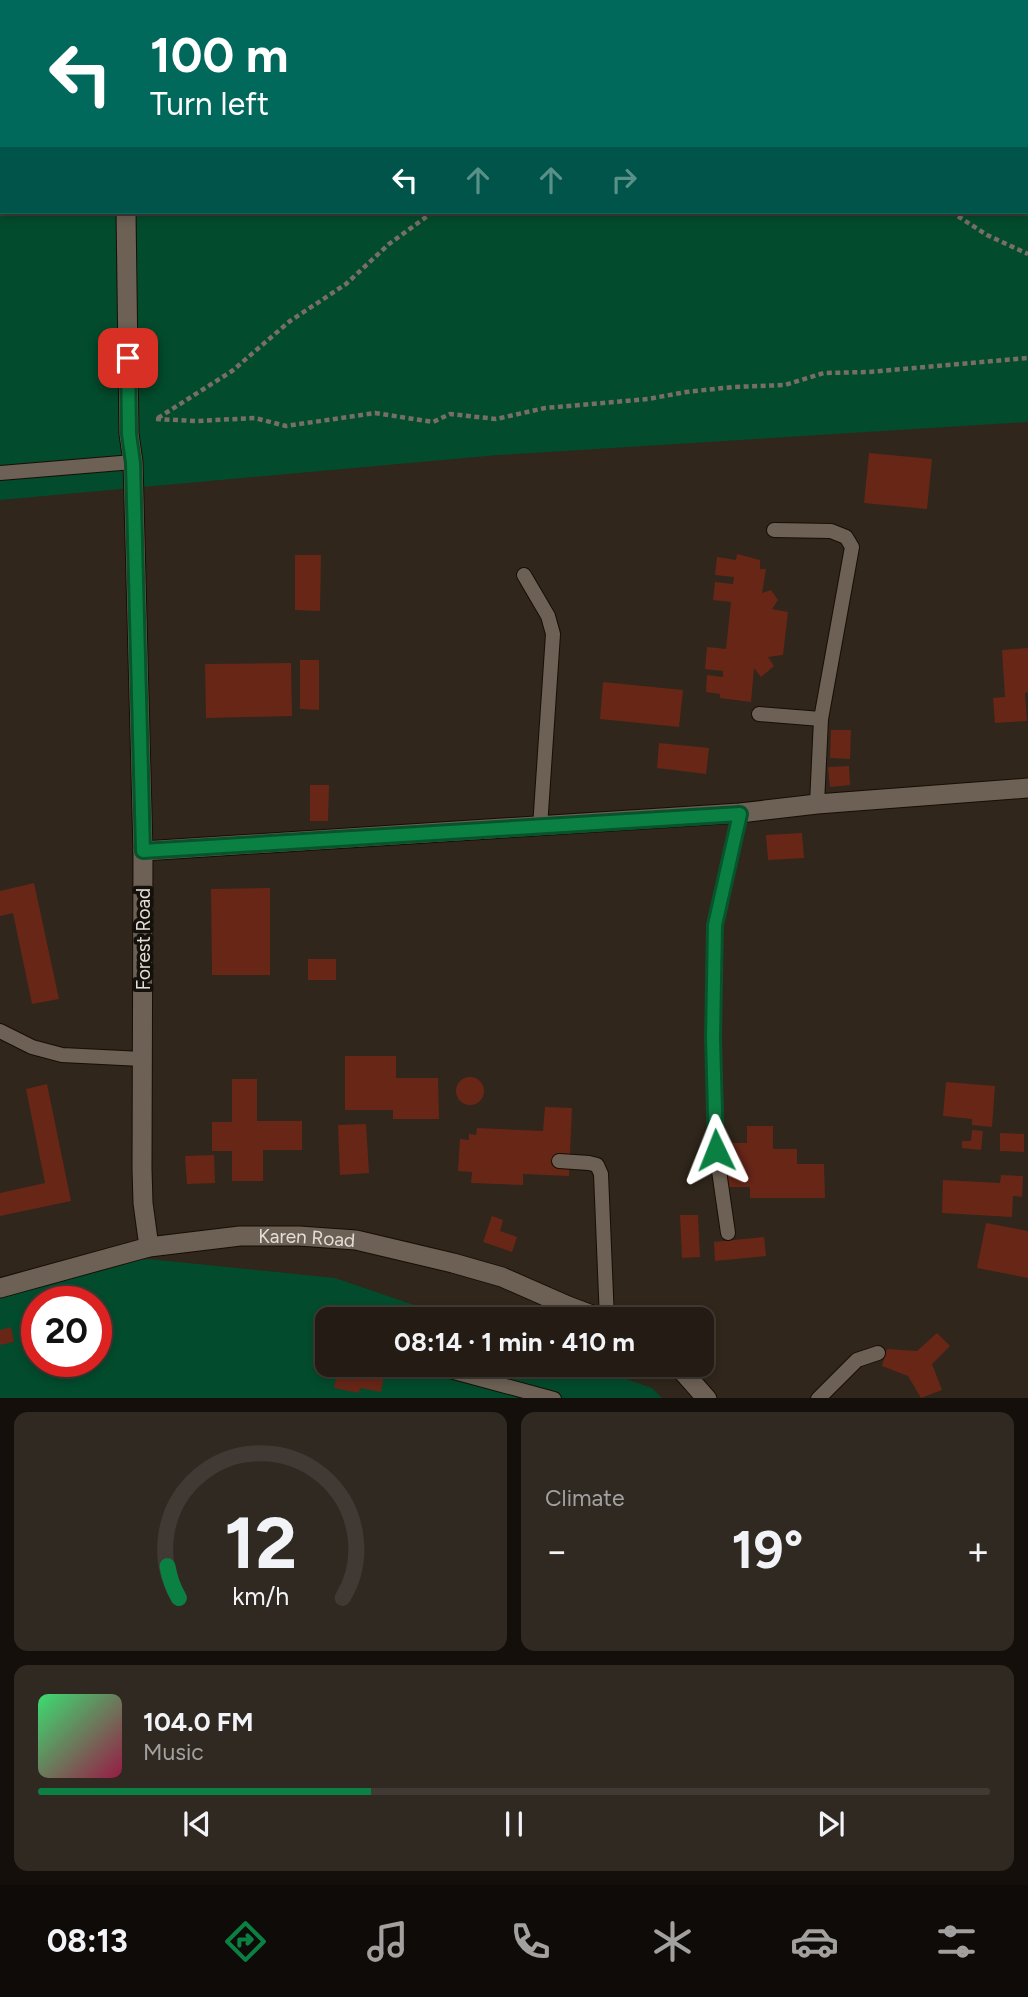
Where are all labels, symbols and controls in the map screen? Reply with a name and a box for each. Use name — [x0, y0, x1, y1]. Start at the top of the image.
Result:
text: 100 m — [150, 25, 289, 84]
icon: left — [35, 28, 126, 119]
text: Turn left — [150, 85, 269, 123]
icon: left — [386, 161, 424, 199]
icon: ahead — [459, 161, 497, 199]
icon: ahead — [532, 161, 570, 199]
icon: right — [605, 161, 643, 199]
pin — [98, 328, 158, 388]
icon: arrive — [109, 339, 147, 377]
street label: Forest Road — [132, 888, 155, 990]
position arrow — [679, 1113, 753, 1187]
street label: Karen Road — [258, 1224, 356, 1251]
speed limit sign: 20 — [21, 1286, 112, 1377]
text: 08:14 · 1 min · 410 m — [394, 1326, 635, 1358]
text: Climate — [545, 1484, 624, 1512]
text: 12 — [224, 1499, 297, 1586]
text: 19° — [732, 1519, 803, 1581]
text: − — [545, 1528, 569, 1574]
text: + — [966, 1528, 990, 1574]
text: km/h — [232, 1580, 289, 1610]
text: 104.0 FM — [143, 1706, 253, 1738]
text: Music — [143, 1738, 204, 1766]
icon: previous — [178, 1805, 216, 1843]
icon: pause — [495, 1805, 533, 1843]
icon: next — [812, 1805, 850, 1843]
icon: directions — [221, 1917, 270, 1966]
icon: music — [363, 1917, 412, 1966]
icon: phone — [506, 1917, 555, 1966]
icon: climate — [648, 1917, 697, 1966]
icon: car — [790, 1917, 839, 1966]
icon: filters — [932, 1917, 981, 1966]
text: 08:13 — [47, 1922, 128, 1960]

